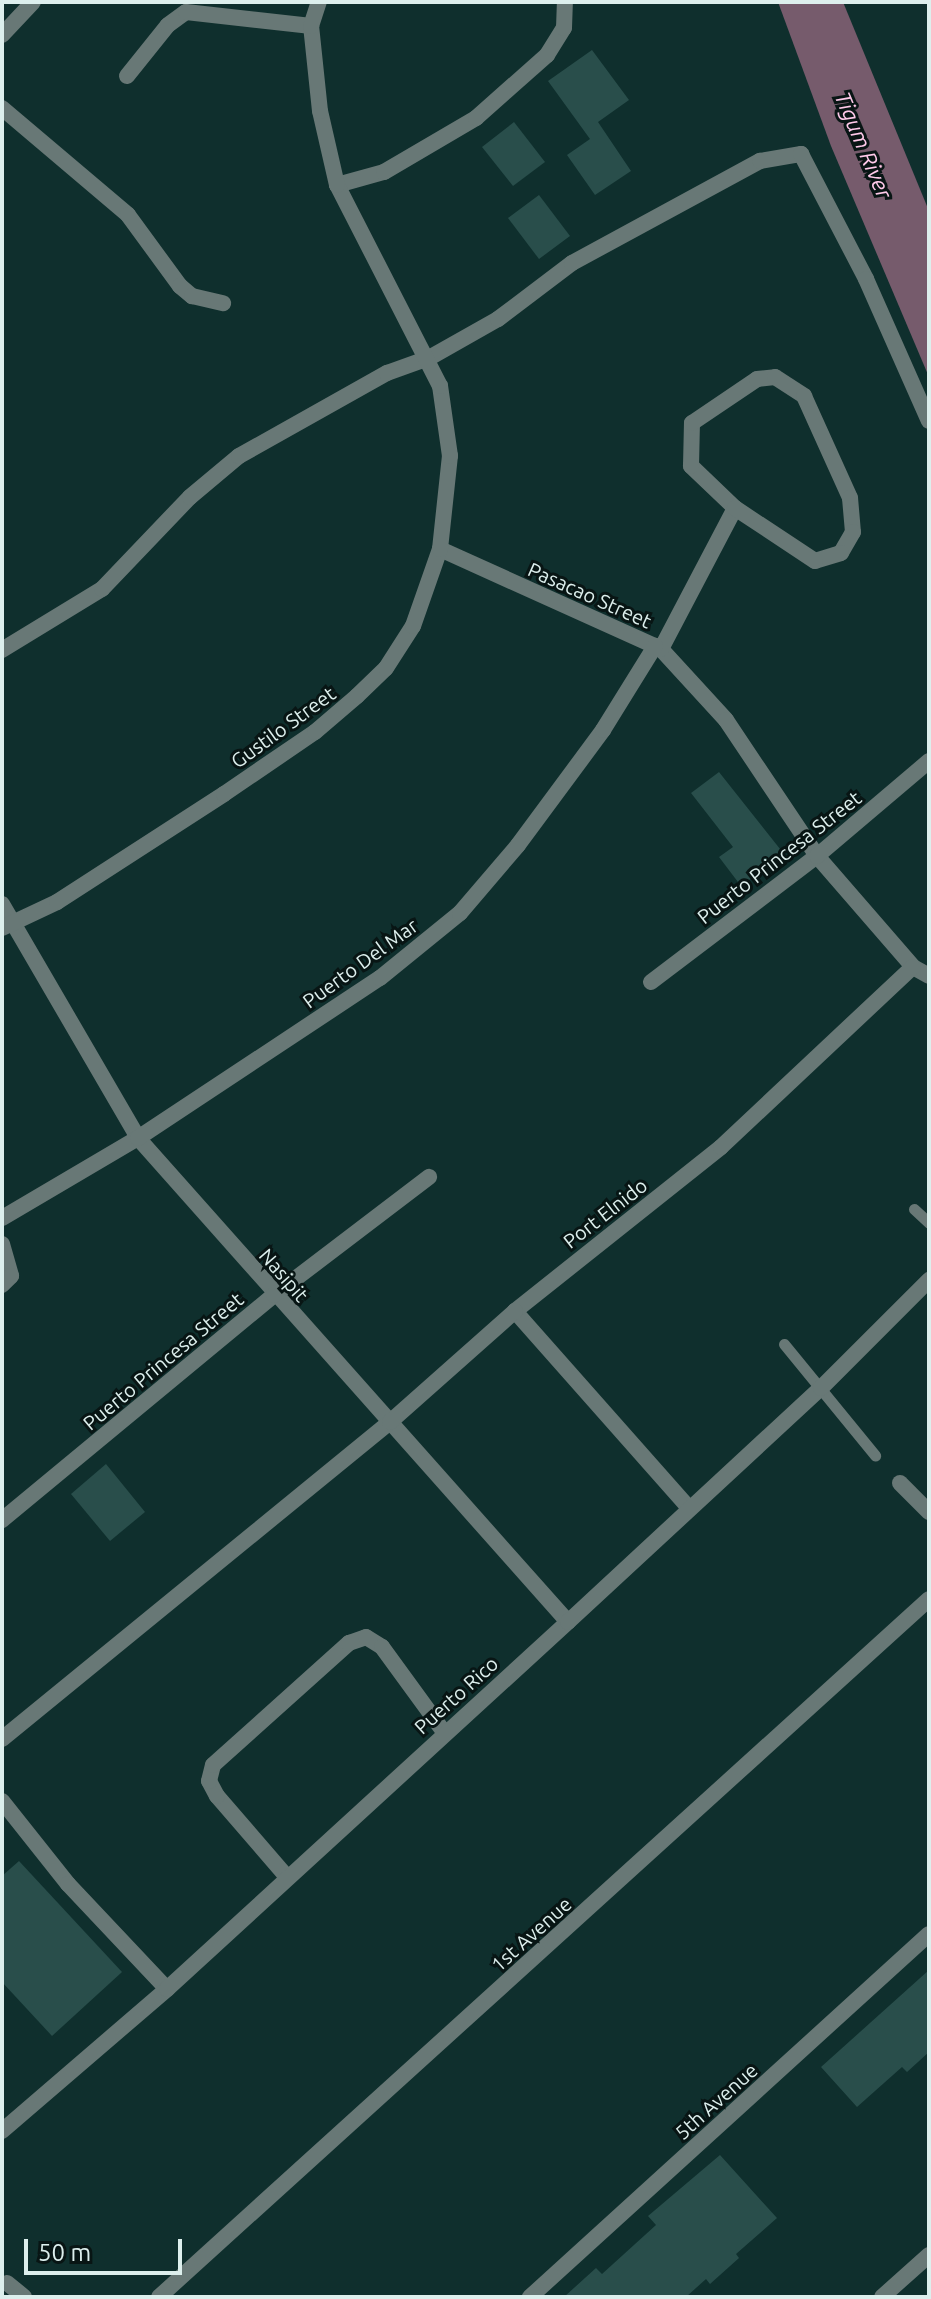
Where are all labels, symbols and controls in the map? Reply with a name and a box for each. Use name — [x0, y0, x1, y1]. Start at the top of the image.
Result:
water label: Tigum River — [830, 88, 898, 202]
street label: Pasacao Street — [525, 557, 655, 633]
street label: Gustilo Street — [226, 681, 340, 773]
street label: Puerto Princesa Street — [692, 785, 866, 929]
street label: Puerto Del Mar — [298, 913, 422, 1013]
street label: Port Elnido — [558, 1173, 652, 1253]
street label: Nasipit — [254, 1244, 314, 1306]
street label: Puerto Princesa Street — [78, 1287, 248, 1435]
street label: Puerto Rico — [409, 1651, 503, 1739]
street label: 1st Avenue — [486, 1892, 576, 1976]
street label: 5th Avenue — [670, 2058, 762, 2144]
scale bar — [28, 2223, 186, 2273]
text: 50 m — [38, 2239, 91, 2266]

